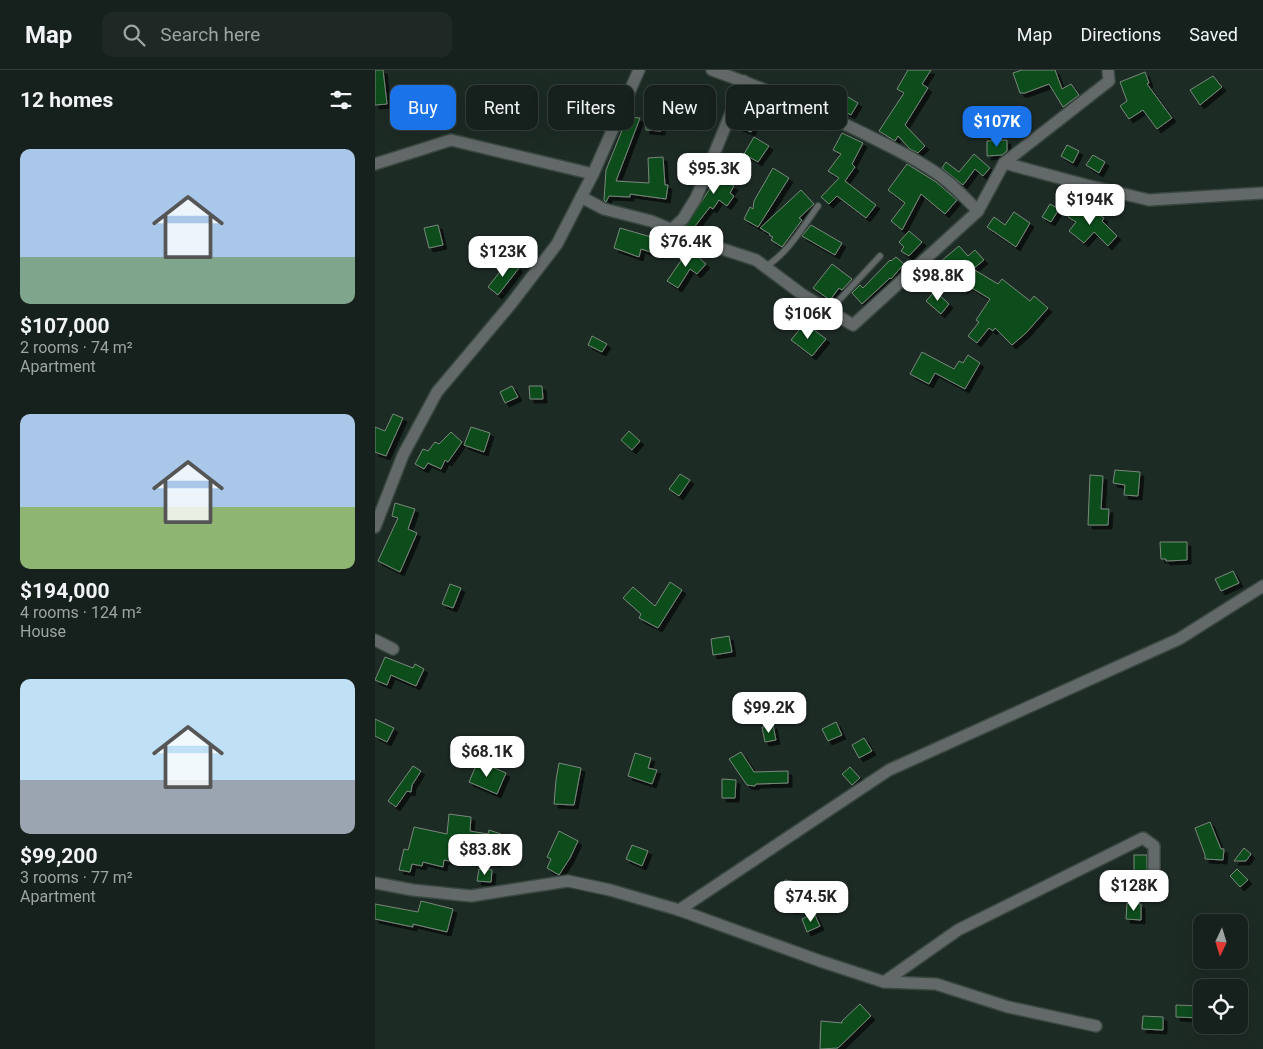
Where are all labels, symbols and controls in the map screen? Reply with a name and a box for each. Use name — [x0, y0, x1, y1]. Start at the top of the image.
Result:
search box — [102, 12, 452, 57]
text: Map — [25, 21, 72, 49]
icon: search — [120, 21, 148, 49]
text: Search here — [160, 23, 260, 46]
text: Map — [1017, 24, 1052, 45]
text: Directions — [1080, 24, 1161, 45]
text: Saved — [1189, 24, 1238, 45]
chip: Buy — [390, 85, 456, 130]
chip: Rent — [466, 85, 538, 130]
chip: Filters — [548, 85, 634, 130]
chip: New — [644, 85, 716, 130]
chip: Apartment — [726, 85, 847, 130]
icon: filters — [327, 86, 355, 114]
text: 12 homes — [20, 88, 113, 112]
pin: $107K — [962, 106, 1032, 148]
text: $107K — [974, 112, 1020, 131]
pin: $95.3K — [673, 152, 755, 195]
text: $95.3K — [688, 159, 740, 178]
icon: home — [143, 182, 233, 272]
pin: $194K — [1055, 184, 1125, 226]
text: $194K — [1067, 190, 1113, 209]
pin: $76.4K — [645, 226, 727, 268]
text: $76.4K — [660, 232, 712, 251]
pin: $123K — [468, 236, 538, 278]
text: $123K — [480, 242, 526, 261]
pin: $98.8K — [897, 260, 979, 302]
text: $98.8K — [912, 266, 964, 285]
pin: $106K — [773, 298, 843, 340]
text: $106K — [785, 304, 831, 323]
text: $107,000 — [20, 314, 110, 338]
text: 2 rooms · 74 m² — [20, 338, 133, 357]
text: Apartment — [20, 357, 96, 376]
icon: home — [143, 447, 233, 537]
text: $194,000 — [20, 579, 110, 603]
text: 4 rooms · 124 m² — [20, 603, 142, 622]
text: House — [20, 622, 66, 641]
pin: $99.2K — [728, 692, 810, 734]
text: $99.2K — [743, 698, 795, 717]
icon: home — [143, 712, 233, 802]
pin: $68.1K — [446, 736, 528, 778]
text: $68.1K — [461, 742, 513, 761]
pin: $83.8K — [444, 834, 526, 876]
text: $83.8K — [459, 840, 511, 859]
text: $99,200 — [20, 844, 97, 868]
text: 3 rooms · 77 m² — [20, 868, 133, 887]
pin: $128K — [1099, 870, 1169, 912]
text: $128K — [1111, 876, 1157, 895]
pin: $74.5K — [770, 880, 852, 923]
text: Apartment — [20, 887, 96, 906]
text: $74.5K — [785, 887, 837, 906]
north arrow — [1193, 914, 1247, 969]
map controls — [1193, 914, 1248, 1034]
button: locate — [1193, 979, 1248, 1034]

